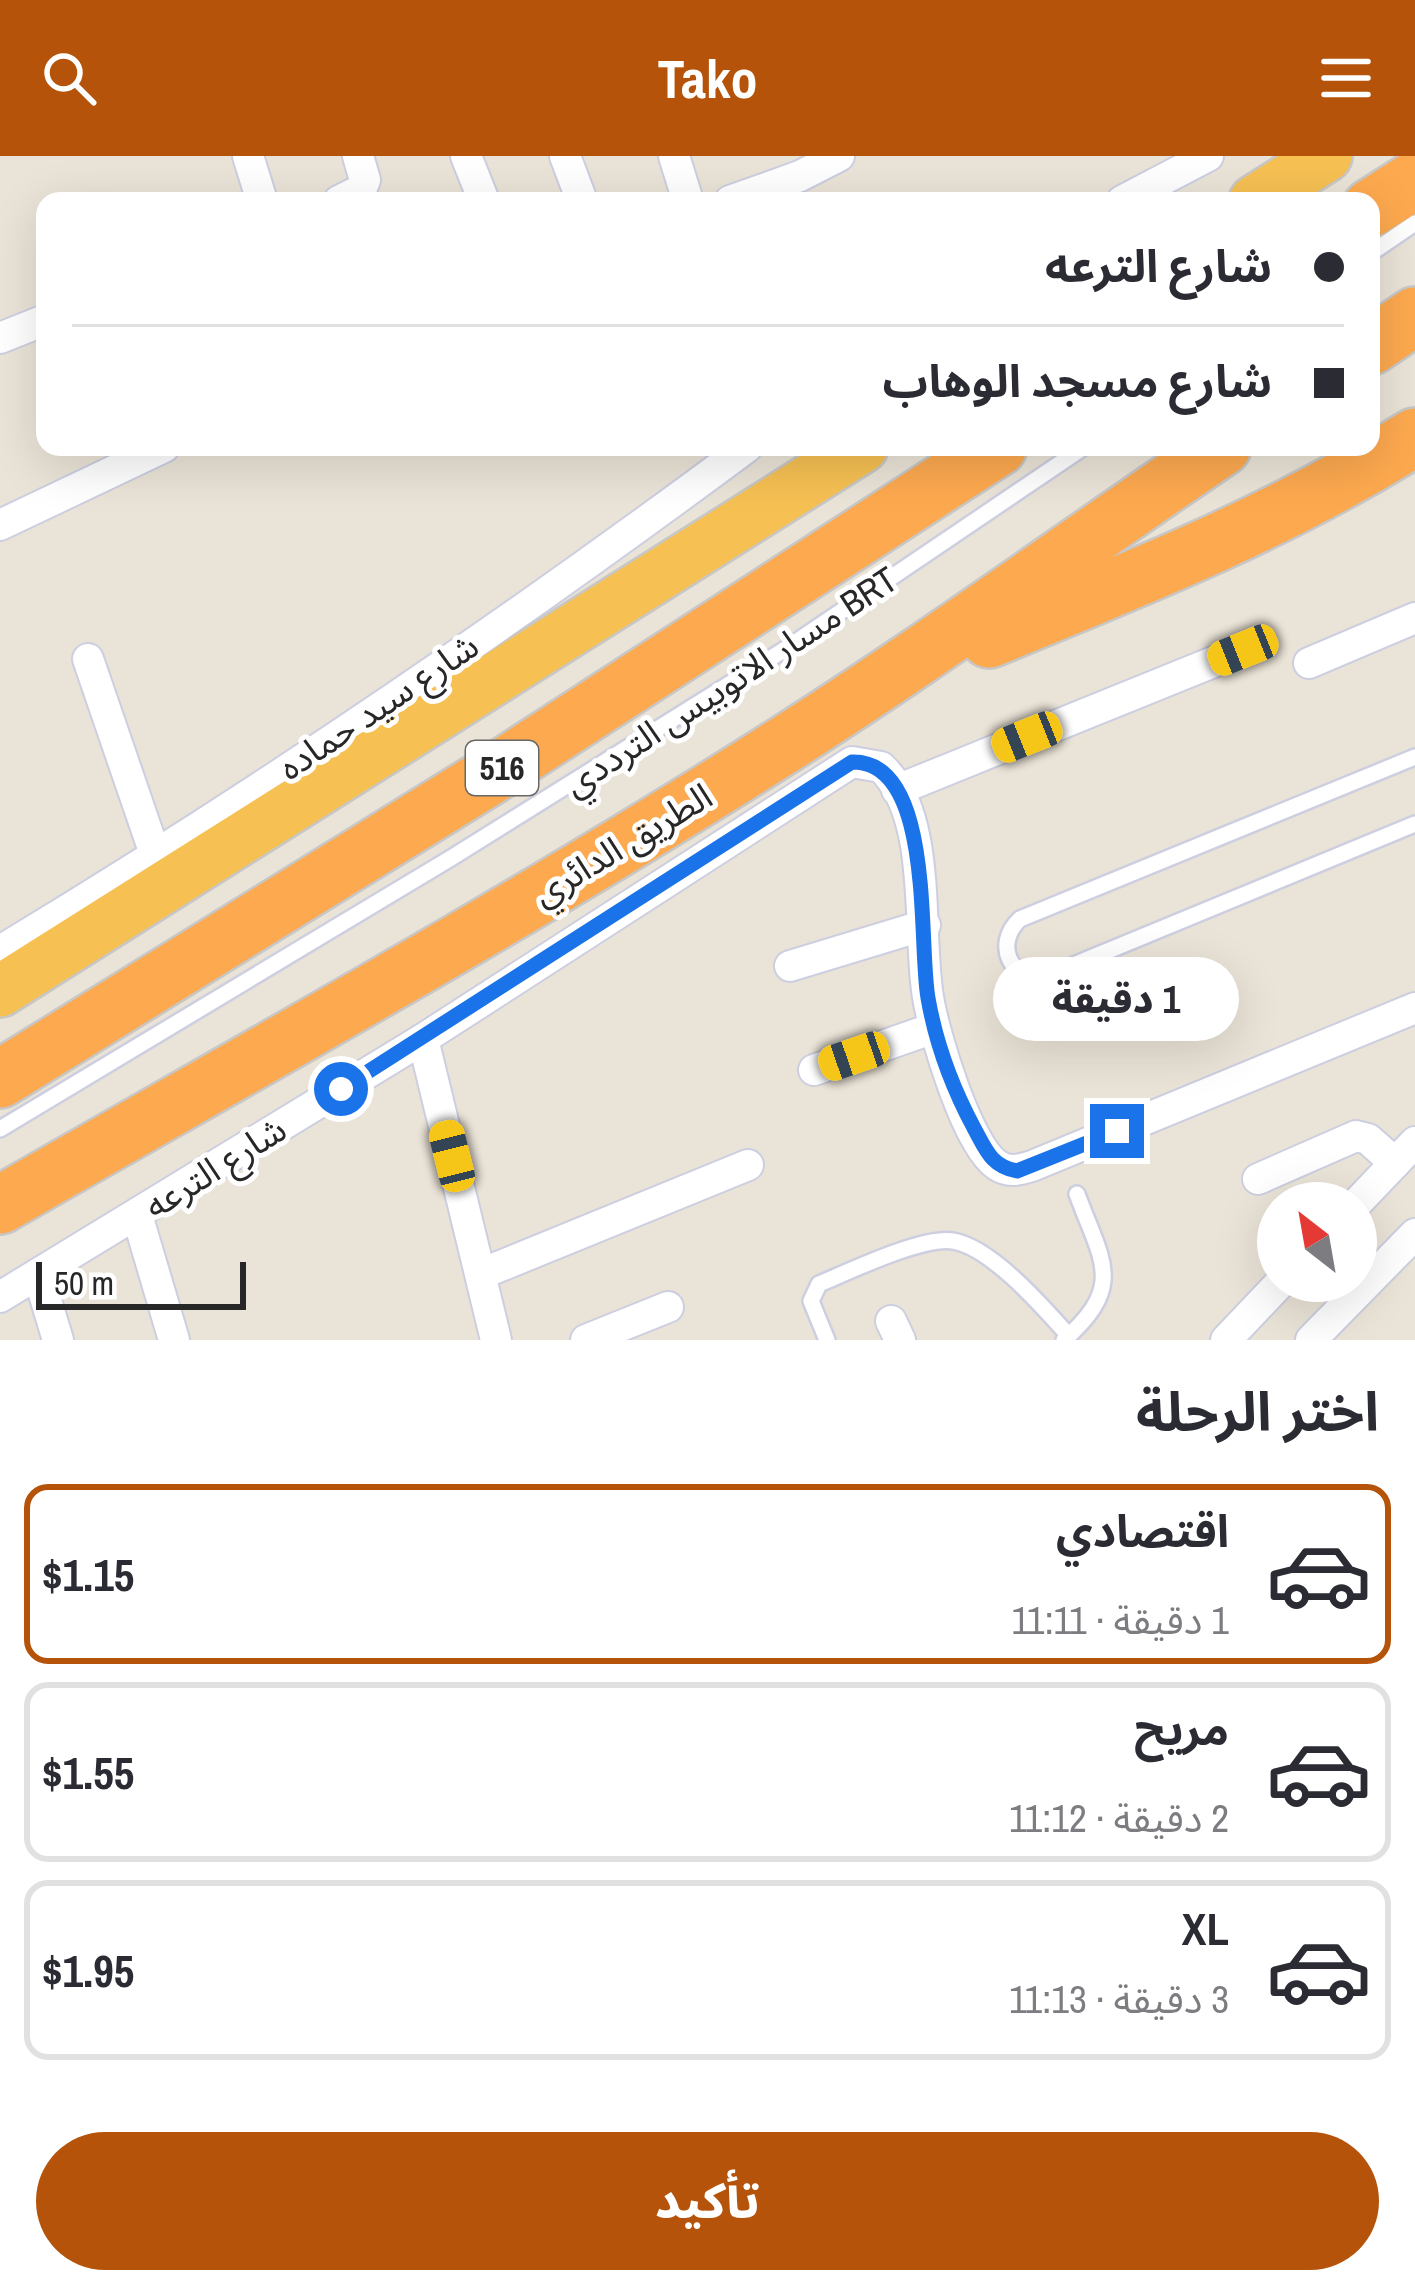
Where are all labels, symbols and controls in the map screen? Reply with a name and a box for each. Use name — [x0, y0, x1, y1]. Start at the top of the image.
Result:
text: Tako — [657, 42, 758, 115]
icon: search — [36, 45, 102, 111]
icon: menu — [1313, 45, 1379, 111]
text: شارع الترعه — [1045, 235, 1272, 296]
text: شارع مسجد الوهاب — [882, 350, 1272, 411]
street label: مسار الاتوبيس الترددي BRT — [554, 555, 908, 811]
car — [1203, 620, 1283, 680]
street label: شارع سيد حماده — [269, 621, 489, 793]
car — [987, 707, 1067, 767]
road number: 516 — [466, 741, 538, 795]
street label: الطريق الدائري — [523, 771, 723, 920]
callout: 1 دقيقة — [994, 957, 1240, 1041]
text: 1 دقيقة — [1052, 973, 1180, 1025]
car — [814, 1027, 894, 1085]
route start — [314, 1062, 368, 1116]
route end — [1090, 1104, 1144, 1158]
street label: شارع الترعه — [135, 1105, 297, 1232]
car — [426, 1117, 478, 1195]
north arrow — [1257, 1182, 1377, 1302]
map controls — [1257, 1182, 1377, 1302]
scale bar — [36, 1256, 246, 1309]
text: 50 m — [54, 1261, 114, 1305]
text: اختر الرحلة — [1136, 1375, 1379, 1448]
text: اقتصادي — [1056, 1500, 1229, 1561]
icon: car — [1265, 1520, 1373, 1628]
text: $1.15 — [42, 1544, 134, 1605]
text: 1 دقيقة · 11:11 — [1011, 1594, 1229, 1646]
text: مريح — [1134, 1698, 1229, 1759]
icon: car — [1265, 1718, 1373, 1826]
text: $1.55 — [42, 1742, 134, 1803]
text: 2 دقيقة · 11:12 — [1009, 1792, 1229, 1844]
text: XL — [1182, 1898, 1229, 1959]
icon: car — [1265, 1916, 1373, 2024]
text: $1.95 — [42, 1940, 134, 2001]
text: 3 دقيقة · 11:13 — [1009, 1973, 1229, 2025]
button: تأكيد — [36, 2132, 1379, 2270]

